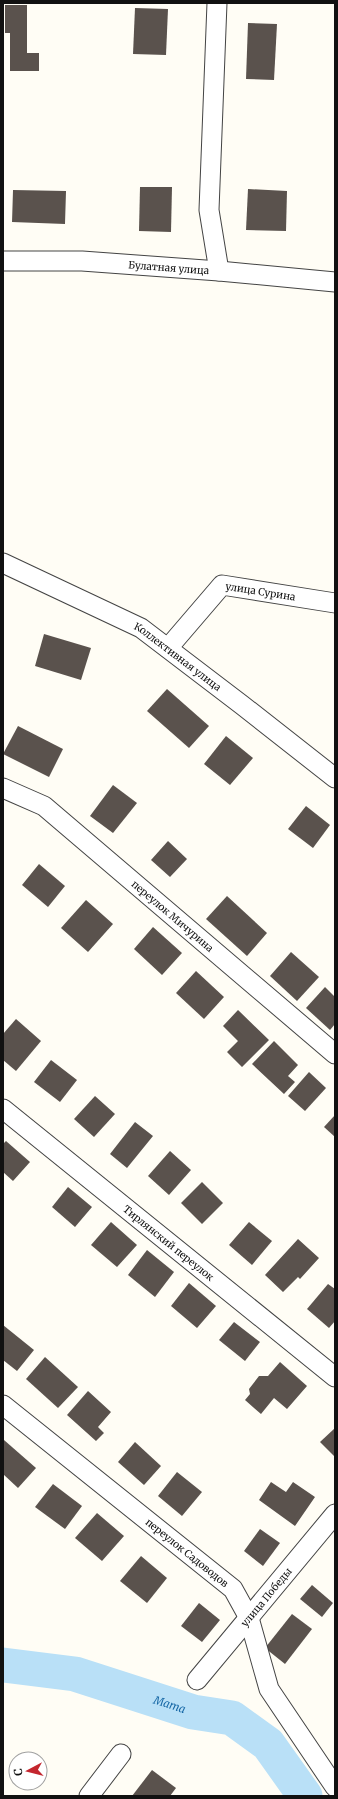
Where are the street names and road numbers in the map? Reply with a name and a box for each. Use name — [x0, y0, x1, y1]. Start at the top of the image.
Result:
street label: Булатная улица — [128, 258, 210, 277]
street label: улица Сурина — [225, 580, 297, 604]
street label: Коллективная улица — [132, 620, 224, 694]
street label: переулок Мичурина — [129, 878, 217, 955]
street label: Тирлянский переулок — [120, 1203, 217, 1284]
street label: переулок Садоводов — [143, 1516, 231, 1590]
street label: улица Победы — [238, 1565, 295, 1630]

